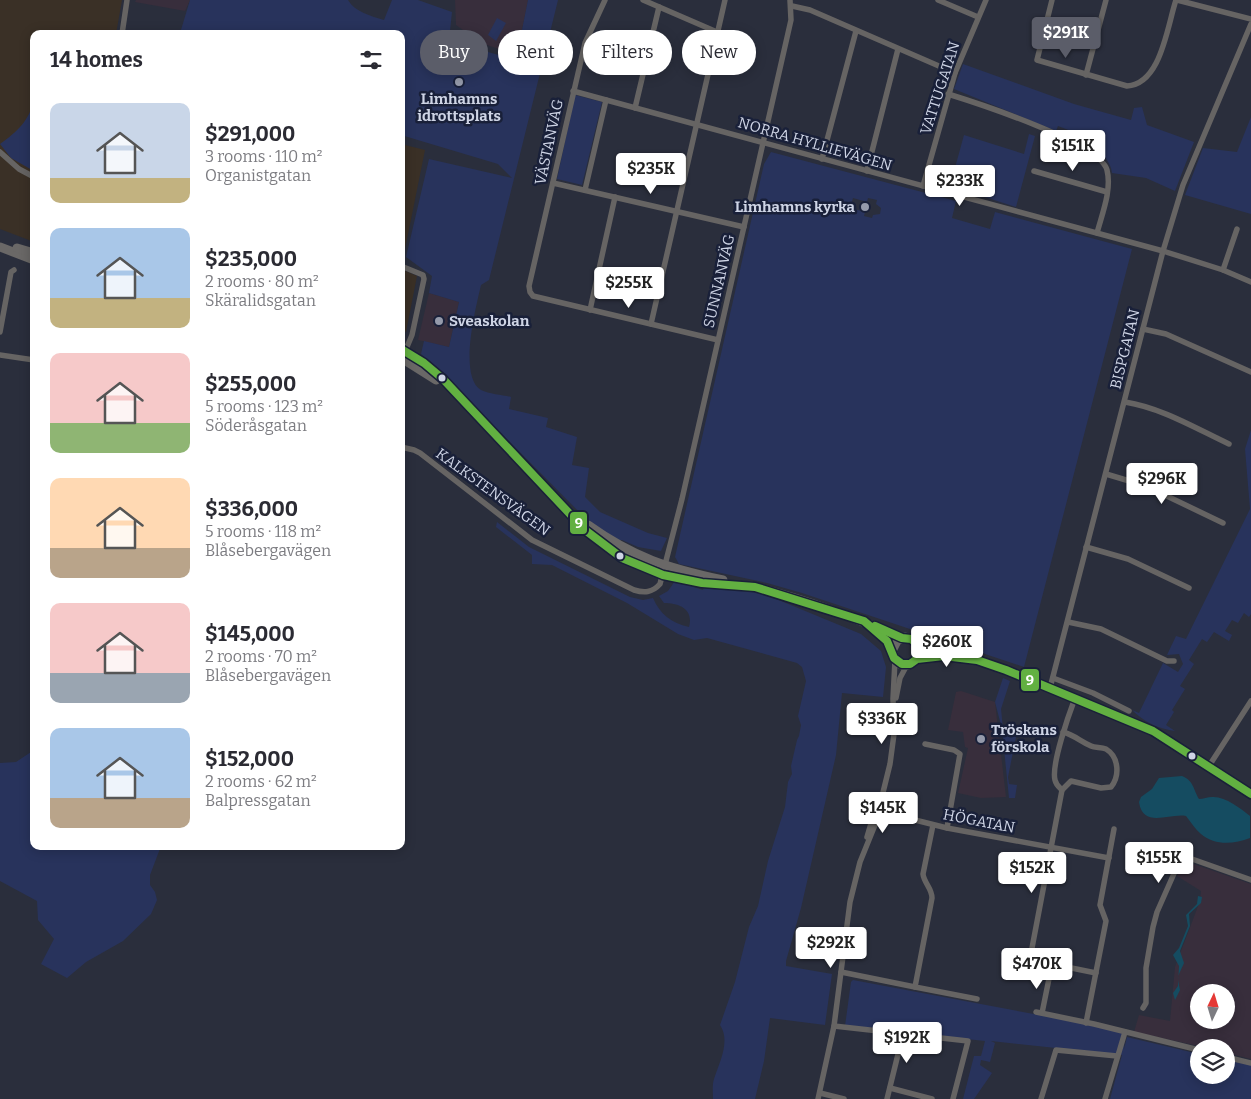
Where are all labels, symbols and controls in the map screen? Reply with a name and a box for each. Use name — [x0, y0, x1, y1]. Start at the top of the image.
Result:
pin: $291K — [1031, 17, 1101, 59]
text: $291K — [1043, 23, 1089, 42]
chip: Buy — [420, 30, 488, 75]
chip: Rent — [498, 30, 573, 75]
chip: Filters — [583, 30, 672, 75]
chip: New — [682, 30, 756, 75]
street label: VATTUGATAN — [916, 39, 964, 137]
icon: filters — [357, 46, 385, 74]
text: 14 homes — [50, 47, 143, 73]
marker: Limhamns idrottsplats — [453, 76, 465, 88]
place label: Limhamns idrottsplats — [417, 90, 501, 125]
street label: VÄSTANVÄG — [531, 97, 567, 187]
street label: NORRA HYLLIEVÄGEN — [736, 113, 894, 175]
text: $291,000 — [205, 121, 295, 147]
icon: home — [90, 123, 150, 183]
pin: $151K — [1038, 130, 1108, 172]
text: $151K — [1051, 136, 1095, 155]
text: 3 rooms · 110 m² — [205, 147, 323, 166]
pin: $235K — [616, 152, 686, 195]
text: $235K — [627, 159, 675, 178]
pin: $233K — [925, 164, 995, 207]
text: Organistgatan — [205, 166, 311, 185]
text: $233K — [936, 171, 984, 190]
place label: Limhamns kyrka — [735, 198, 856, 216]
marker: Limhamns kyrka — [859, 201, 871, 213]
street label: SUNNANVÄG — [699, 232, 739, 330]
text: $235,000 — [205, 246, 297, 272]
icon: home — [90, 248, 150, 308]
pin: $255K — [594, 266, 664, 309]
text: 2 rooms · 80 m² — [205, 272, 319, 291]
text: $255K — [605, 273, 653, 292]
text: Skäralidsgatan — [205, 291, 316, 310]
street label: BISPGATAN — [1106, 307, 1144, 391]
place label: Sveaskolan — [449, 312, 530, 330]
marker: Sveaskolan — [433, 315, 445, 327]
text: $255,000 — [205, 371, 296, 397]
icon: home — [90, 373, 150, 433]
unlabelled marker — [437, 373, 447, 383]
text: 5 rooms · 123 m² — [205, 397, 323, 416]
text: Söderåsgatan — [205, 416, 307, 435]
street label: KALKSTENSVÄGEN — [432, 445, 554, 540]
pin: $296K — [1127, 462, 1197, 505]
text: $296K — [1137, 469, 1187, 488]
text: $336,000 — [205, 496, 298, 522]
icon: home — [90, 498, 150, 558]
line badge: 9 — [569, 511, 588, 535]
text: 9 — [575, 515, 583, 532]
text: 5 rooms · 118 m² — [205, 522, 321, 541]
text: Blåsebergavägen — [205, 541, 331, 560]
unlabelled marker — [615, 551, 625, 561]
text: $145,000 — [205, 621, 295, 647]
icon: home — [90, 623, 150, 683]
pin: $260K — [912, 626, 982, 668]
text: $260K — [922, 632, 972, 651]
text: 2 rooms · 70 m² — [205, 647, 317, 666]
text: Blåsebergavägen — [205, 666, 331, 685]
line badge: 9 — [1020, 668, 1040, 692]
text: 9 — [1026, 672, 1034, 689]
pin: $336K — [847, 702, 917, 745]
text: $336K — [858, 709, 906, 728]
place label: Tröskans förskola — [991, 721, 1057, 756]
marker: Tröskans förskola — [975, 733, 987, 745]
text: $152,000 — [205, 746, 294, 772]
icon: home — [90, 748, 150, 808]
unlabelled marker — [1187, 751, 1197, 761]
text: 2 rooms · 62 m² — [205, 772, 317, 791]
text: Balpressgatan — [205, 791, 311, 810]
pin: $145K — [848, 792, 918, 834]
text: $145K — [860, 798, 906, 817]
street label: HÖGATAN — [941, 805, 1017, 837]
pin: $155K — [1124, 842, 1194, 884]
text: $155K — [1136, 848, 1182, 867]
pin: $152K — [997, 852, 1067, 894]
text: $152K — [1009, 858, 1055, 877]
pin: $292K — [796, 926, 866, 969]
text: $292K — [807, 933, 855, 952]
pin: $470K — [1002, 948, 1072, 990]
text: $470K — [1012, 954, 1062, 973]
north arrow — [1190, 984, 1235, 1029]
map controls — [1190, 984, 1235, 1084]
pin: $192K — [872, 1022, 942, 1064]
text: $192K — [884, 1028, 930, 1047]
button: layers — [1190, 1039, 1235, 1084]

